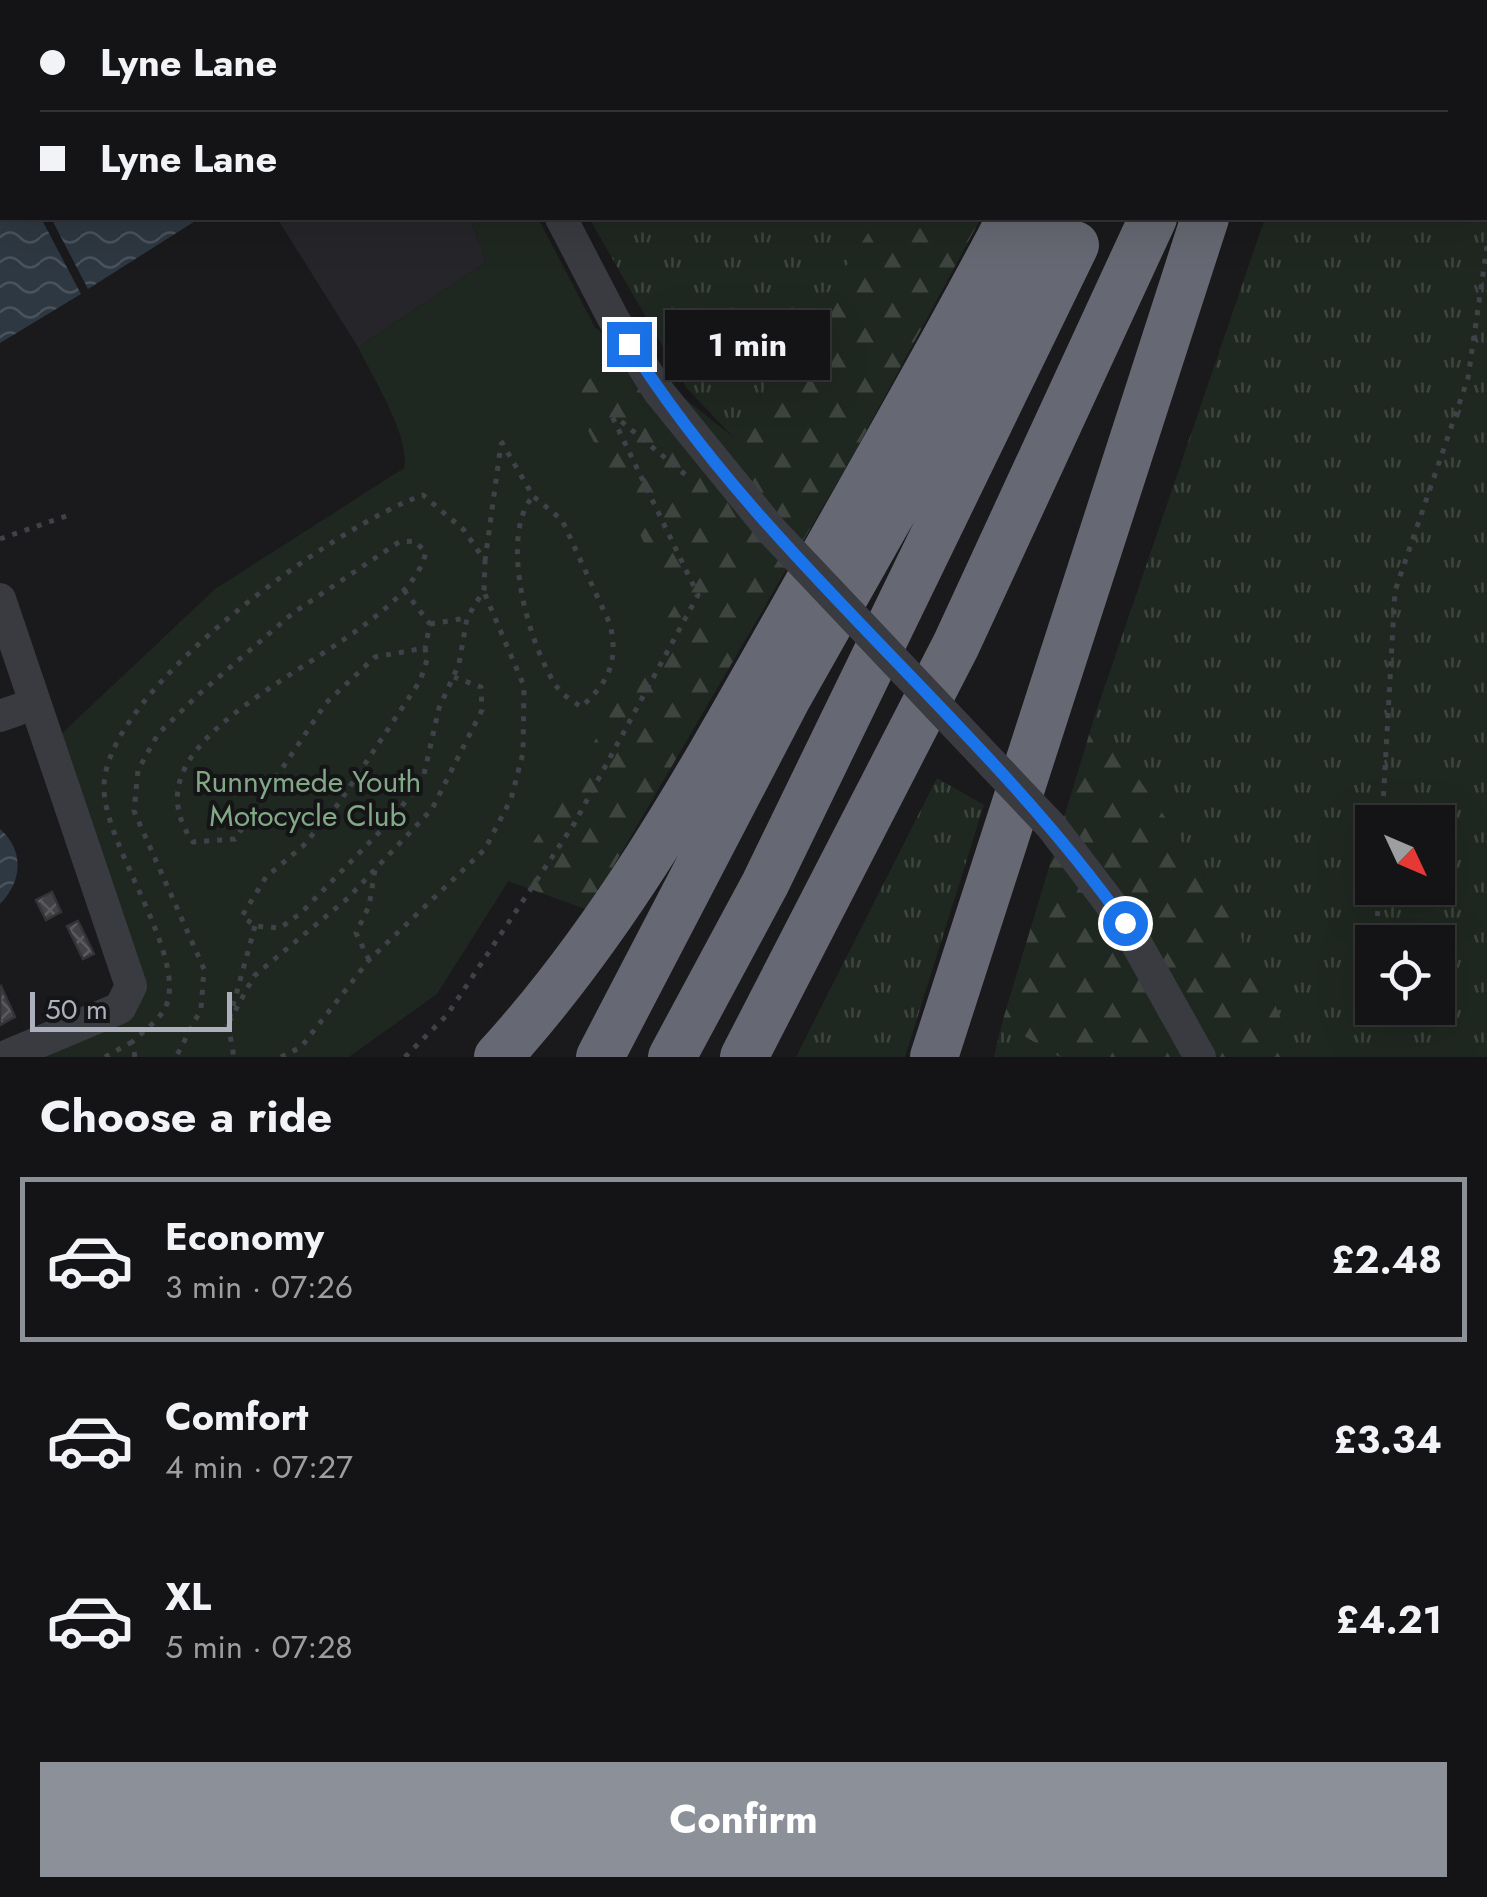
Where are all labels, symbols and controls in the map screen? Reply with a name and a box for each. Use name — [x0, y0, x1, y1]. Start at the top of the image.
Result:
text: Lyne Lane — [100, 35, 277, 90]
text: Lyne Lane — [100, 131, 277, 186]
callout: 1 min — [664, 309, 829, 379]
route end — [607, 322, 652, 367]
text: 1 min — [708, 322, 787, 368]
park label: Runnymede Youth Motocycle Club — [195, 760, 421, 837]
north arrow — [1355, 805, 1455, 905]
map controls — [1355, 805, 1455, 1025]
route start — [1103, 901, 1148, 946]
button: locate — [1355, 925, 1455, 1025]
scale bar — [30, 987, 232, 1032]
text: 50 m — [45, 989, 108, 1030]
text: Choose a ride — [40, 1084, 332, 1149]
text: Economy — [165, 1209, 324, 1264]
icon: car — [45, 1215, 135, 1305]
text: £2.48 — [1331, 1232, 1442, 1287]
text: 3 min · 07:26 — [165, 1264, 353, 1310]
text: Comfort — [165, 1389, 308, 1444]
icon: car — [45, 1395, 135, 1485]
text: £3.34 — [1333, 1412, 1442, 1467]
text: 4 min · 07:27 — [165, 1444, 353, 1490]
text: XL — [165, 1569, 211, 1624]
icon: car — [45, 1575, 135, 1665]
text: £4.21 — [1336, 1592, 1442, 1647]
text: 5 min · 07:28 — [165, 1624, 353, 1670]
button: Confirm — [40, 1762, 1447, 1877]

